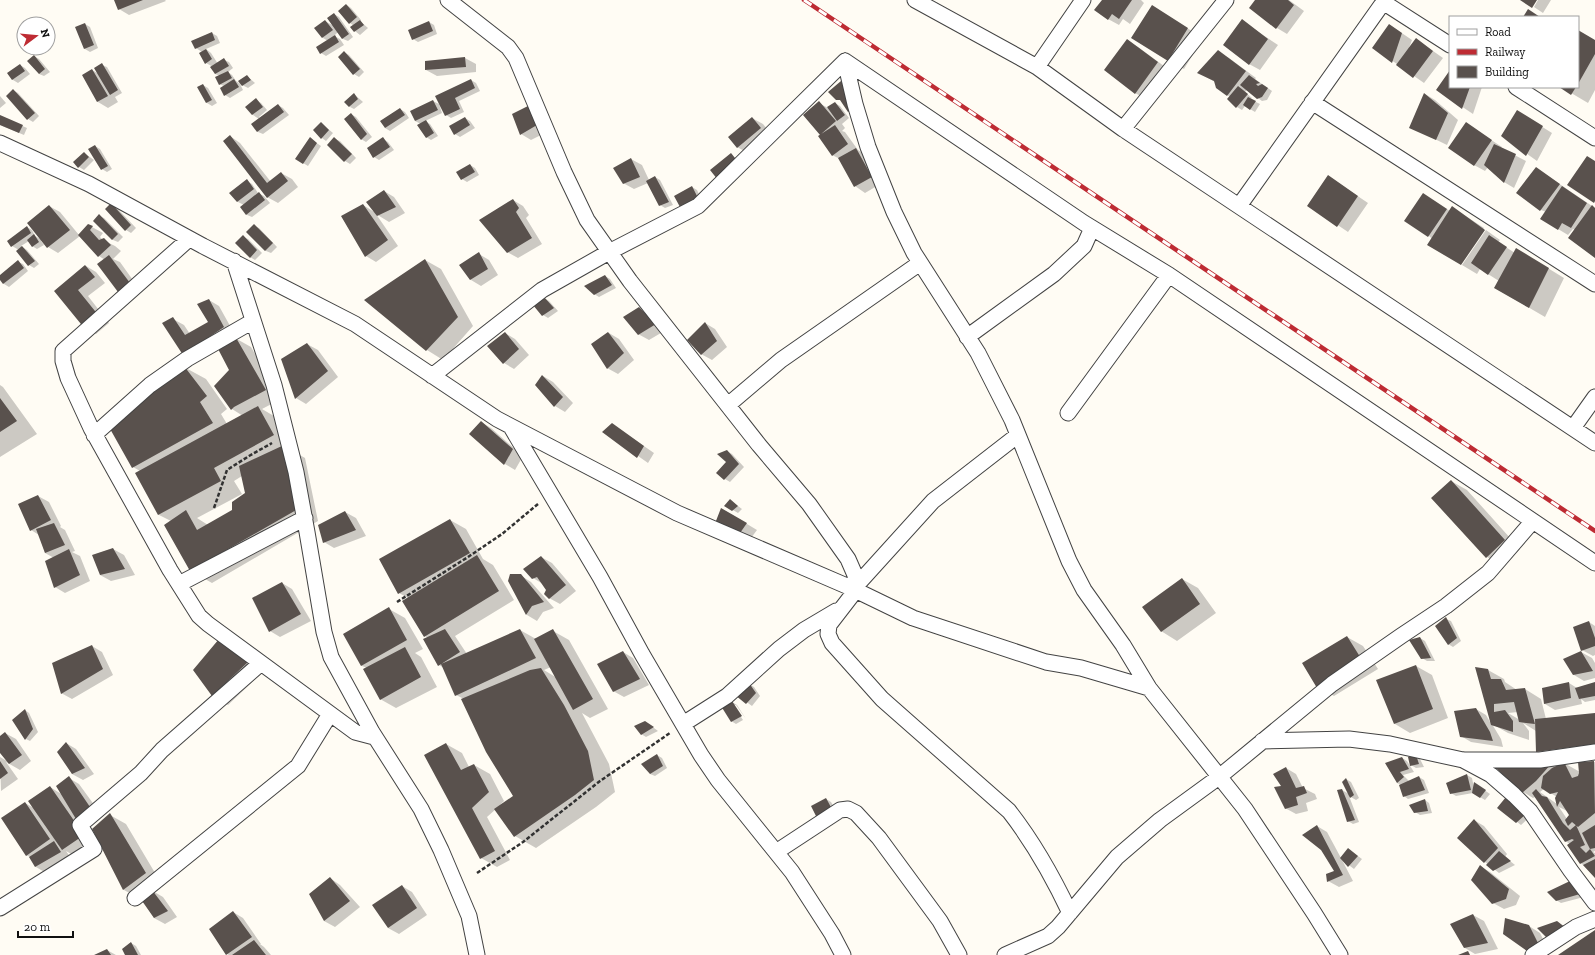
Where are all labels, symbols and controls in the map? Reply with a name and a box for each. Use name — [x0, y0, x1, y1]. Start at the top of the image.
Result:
north arrow — [16, 16, 56, 56]
legend — [1449, 16, 1579, 88]
text: Road — [1485, 25, 1511, 39]
text: N — [38, 28, 53, 40]
text: Railway — [1485, 45, 1526, 59]
text: Building — [1485, 65, 1529, 79]
scale bar — [18, 913, 73, 939]
text: 20 m — [24, 920, 51, 934]

